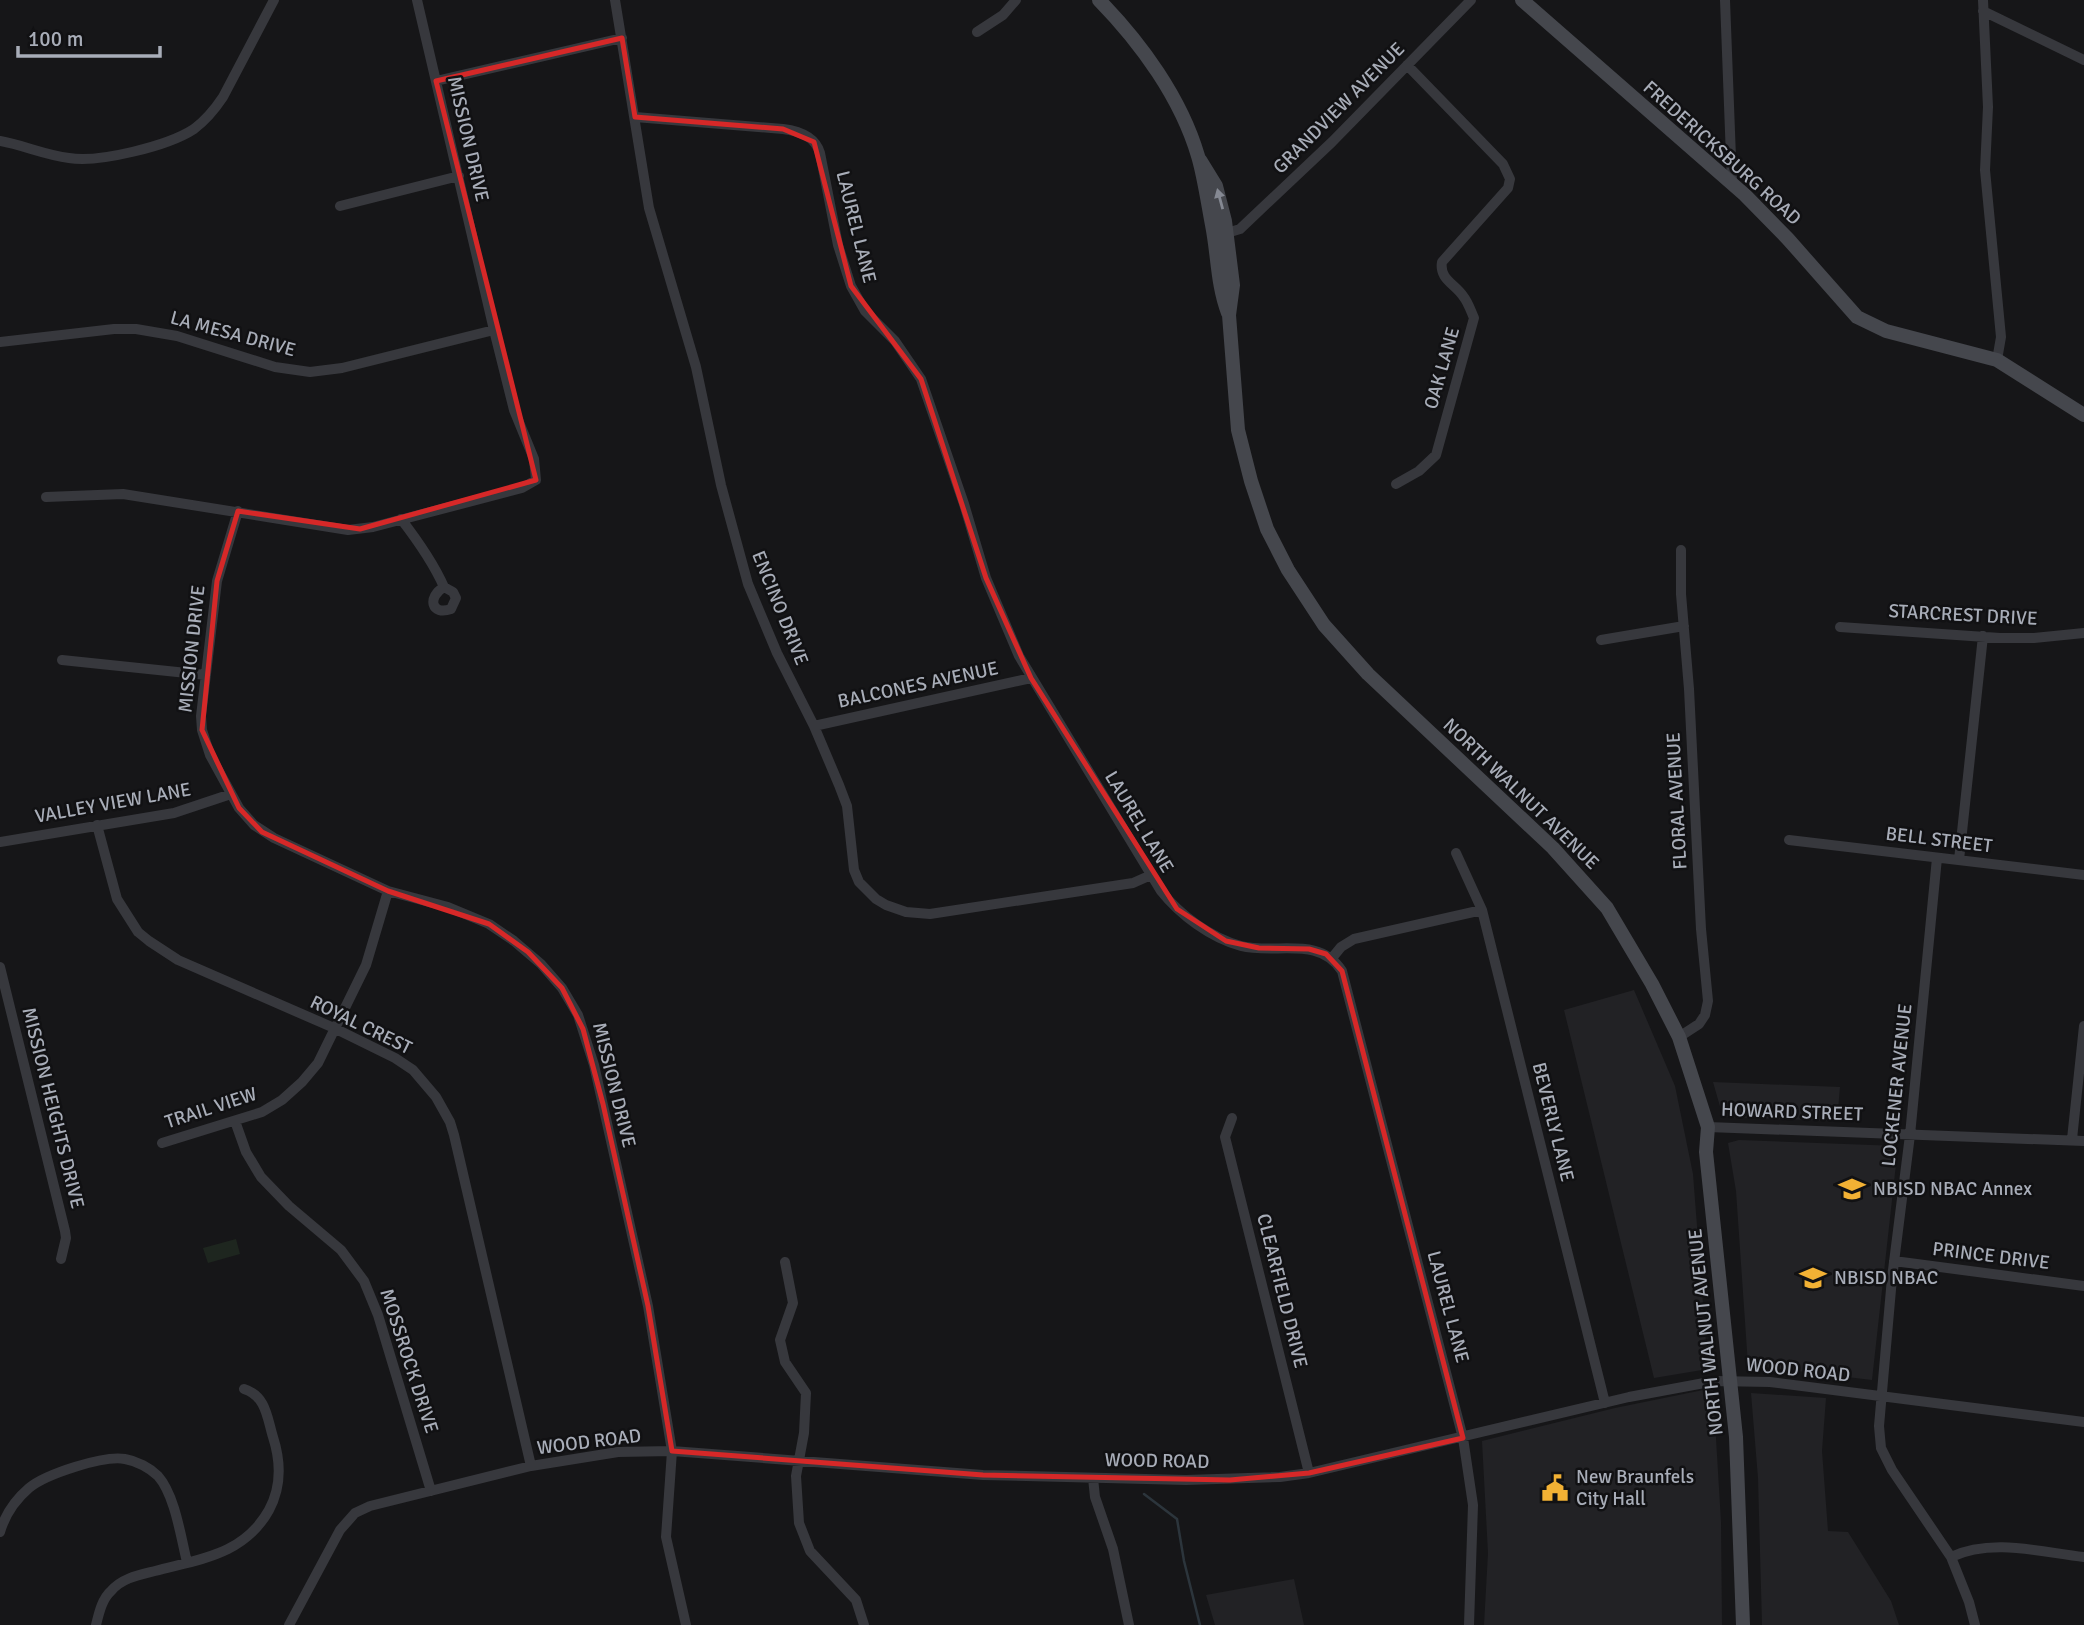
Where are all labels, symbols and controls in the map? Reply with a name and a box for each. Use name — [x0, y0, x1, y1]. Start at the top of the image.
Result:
scale bar — [18, 14, 159, 58]
text: 100 m — [28, 26, 83, 52]
street label: GRANDVIEW AVENUE — [1268, 37, 1410, 179]
street label: MISSION DRIVE — [442, 74, 494, 204]
street label: FREDERICKSBURG ROAD — [1638, 76, 1806, 230]
street label: LAUREL LANE — [830, 168, 882, 286]
one-way arrow — [1214, 188, 1225, 210]
street label: LA MESA DRIVE — [168, 306, 298, 362]
street label: OAK LANE — [1419, 324, 1465, 412]
street label: ENCINO DRIVE — [746, 547, 814, 669]
street label: MISSION DRIVE — [173, 584, 211, 714]
street label: STARCREST DRIVE — [1888, 599, 2038, 631]
street label: BALCONES AVENUE — [836, 656, 1000, 714]
street label: NORTH WALNUT AVENUE — [1438, 713, 1604, 875]
street label: FLORAL AVENUE — [1661, 732, 1693, 870]
street label: LAUREL LANE — [1099, 767, 1179, 877]
street label: VALLEY VIEW LANE — [33, 777, 193, 829]
street label: BELL STREET — [1884, 822, 1994, 859]
street label: ROYAL CREST — [306, 990, 416, 1060]
street label: LOCKENER AVENUE — [1877, 1002, 1917, 1168]
street label: MISSION HEIGHTS DRIVE — [16, 1005, 90, 1211]
street label: MISSION DRIVE — [587, 1020, 641, 1150]
street label: BEVERLY LANE — [1527, 1060, 1579, 1184]
street label: TRAIL VIEW — [162, 1082, 260, 1134]
street label: HOWARD STREET — [1721, 1098, 1864, 1126]
school or university icon: NBISD NBAC Annex — [1837, 1174, 1867, 1204]
place label: NBISD NBAC Annex — [1873, 1177, 2032, 1201]
street label: CLEARFIELD DRIVE — [1251, 1211, 1313, 1371]
street label: NORTH WALNUT AVENUE — [1683, 1227, 1729, 1437]
street label: PRINCE DRIVE — [1931, 1237, 2051, 1275]
street label: LAUREL LANE — [1422, 1248, 1474, 1366]
school or university icon: NBISD NBAC — [1798, 1263, 1828, 1293]
place label: NBISD NBAC — [1834, 1266, 1938, 1290]
street label: MOSSROCK DRIVE — [374, 1286, 444, 1436]
street label: WOOD ROAD — [1745, 1353, 1851, 1387]
street label: WOOD ROAD — [536, 1424, 642, 1460]
street label: WOOD ROAD — [1104, 1448, 1210, 1474]
place label: New Braunfels City Hall — [1576, 1465, 1694, 1511]
public building icon: New Braunfels City Hall — [1540, 1473, 1570, 1503]

